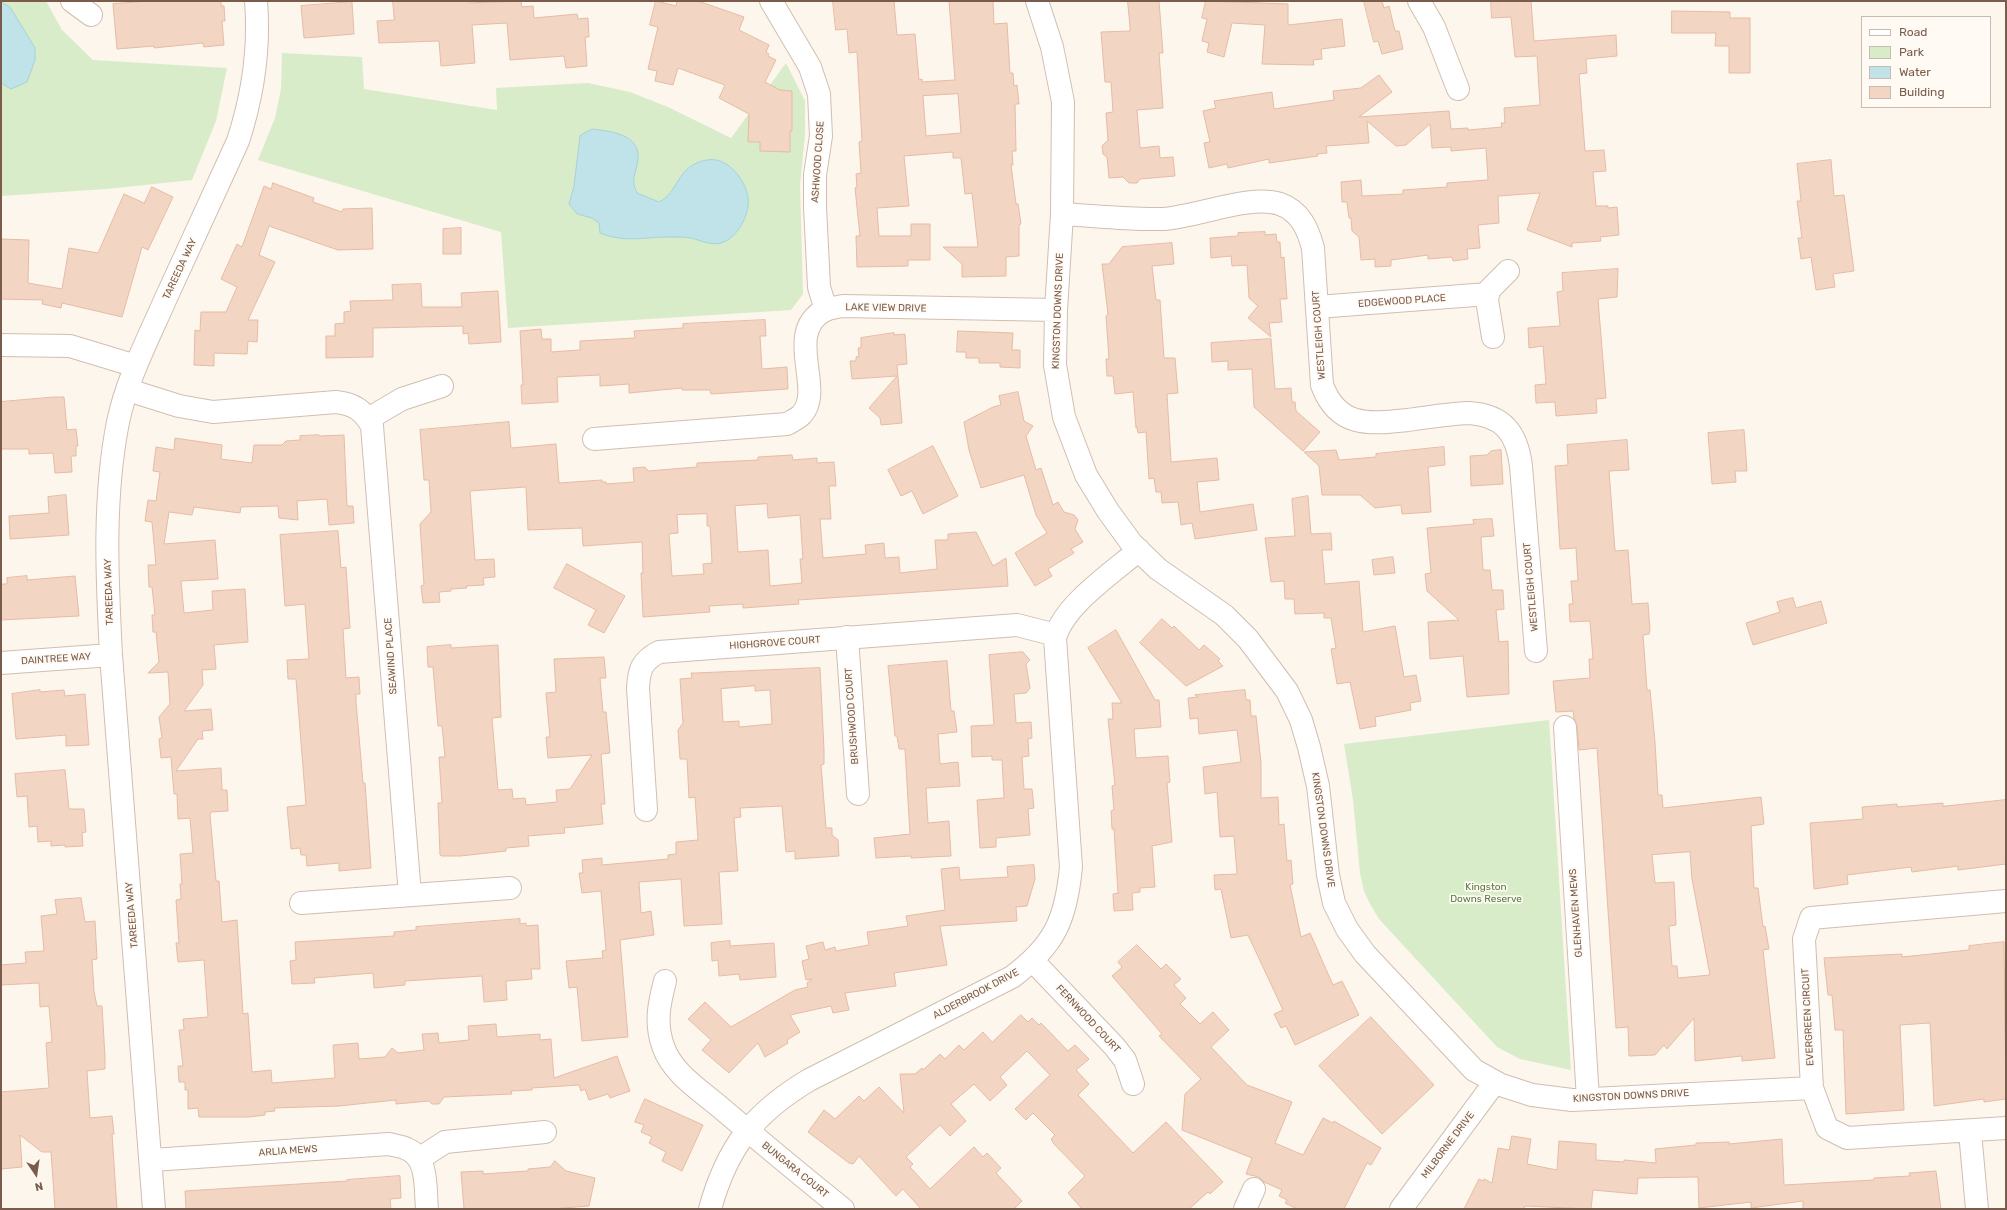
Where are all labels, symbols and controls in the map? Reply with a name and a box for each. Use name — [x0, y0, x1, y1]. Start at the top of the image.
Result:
legend — [1861, 16, 1991, 108]
text: Road — [1899, 25, 1927, 39]
text: Park — [1899, 45, 1924, 59]
text: Water — [1899, 65, 1931, 79]
text: Building — [1899, 85, 1945, 99]
street label: ASHWOOD CLOSE — [809, 121, 827, 203]
street label: TAREEDA WAY — [161, 236, 199, 302]
street label: KINGSTON DOWNS DRIVE — [1050, 253, 1066, 369]
street label: WESTLEIGH COURT — [1310, 290, 1328, 380]
street label: EDGEWOOD PLACE — [1358, 292, 1446, 310]
street label: LAKE VIEW DRIVE — [845, 301, 927, 315]
street label: WESTLEIGH COURT — [1521, 542, 1541, 632]
street label: TAREEDA WAY — [102, 559, 116, 625]
street label: SEAWIND PLACE — [382, 617, 400, 695]
street label: HIGHGROVE COURT — [729, 634, 821, 652]
street label: DAINTREE WAY — [21, 651, 91, 667]
street label: BRUSHWOOD COURT — [843, 667, 861, 765]
street label: KINGSTON DOWNS DRIVE — [1309, 772, 1337, 888]
street label: GLENHAVEN MEWS — [1567, 868, 1585, 958]
street label: TAREEDA WAY — [123, 881, 141, 949]
park label: Kingston Downs Reserve — [1450, 881, 1522, 904]
street label: ALDERBROOK DRIVE — [931, 966, 1021, 1022]
street label: EVERGREEN CIRCUIT — [1799, 968, 1817, 1066]
street label: FERNWOOD COURT — [1053, 982, 1123, 1056]
street label: KINGSTON DOWNS DRIVE — [1573, 1087, 1689, 1105]
street label: MILBORNE DRIVE — [1419, 1109, 1477, 1181]
street label: BUNGARA COURT — [759, 1139, 831, 1201]
street label: ARLIA MEWS — [258, 1143, 318, 1159]
north arrow — [16, 1154, 56, 1194]
text: N — [33, 1179, 44, 1193]

